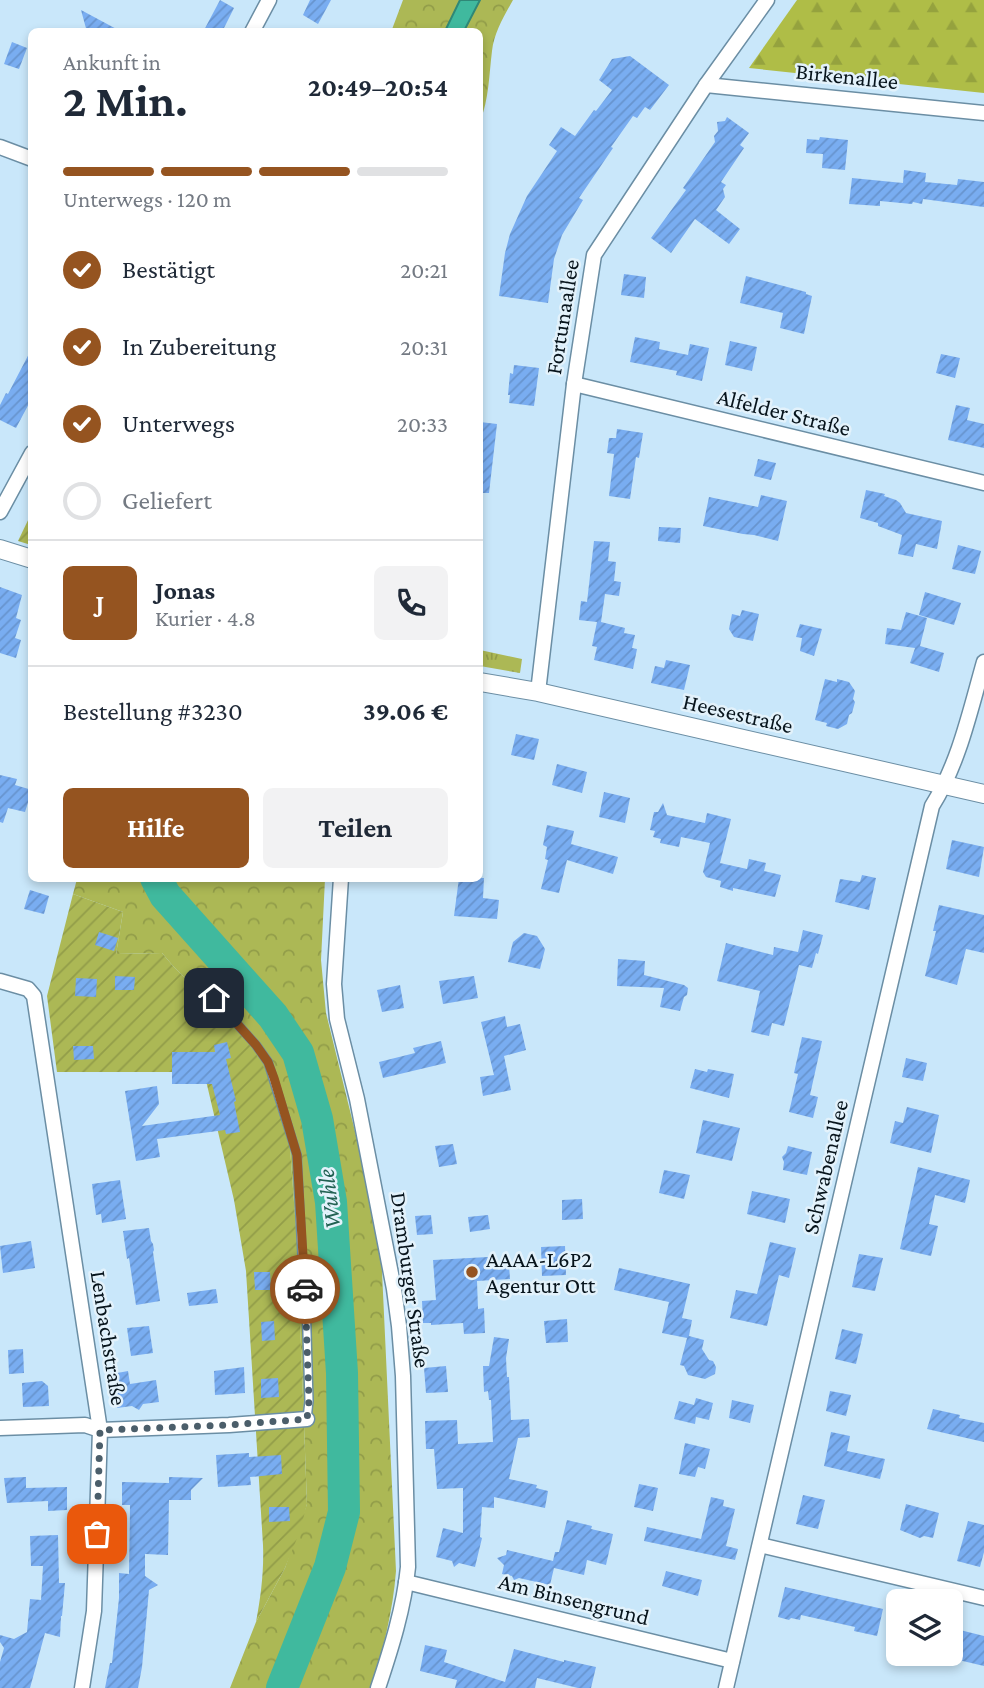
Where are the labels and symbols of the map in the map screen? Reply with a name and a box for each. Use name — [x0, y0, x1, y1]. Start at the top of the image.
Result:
street label: Birkenallee — [794, 58, 900, 94]
street label: Fortunaallee — [540, 258, 584, 376]
street label: Alfelder Straße — [715, 383, 853, 441]
street label: Heesestraße — [680, 688, 796, 738]
pin — [184, 968, 244, 1028]
street label: Schwabenallee — [797, 1097, 853, 1237]
water label: Wuhle — [311, 1168, 346, 1231]
street label: Dramburger Straße — [386, 1190, 436, 1370]
place label: AAAA-L6P2 Agentur Ott — [486, 1246, 596, 1298]
courier — [270, 1254, 340, 1324]
marker: AAAA-L6P2 Agentur Ott — [464, 1264, 480, 1280]
street label: Lenbachstraße — [86, 1269, 132, 1407]
pin — [67, 1504, 127, 1564]
street label: Am Binsengrund — [496, 1568, 652, 1630]

